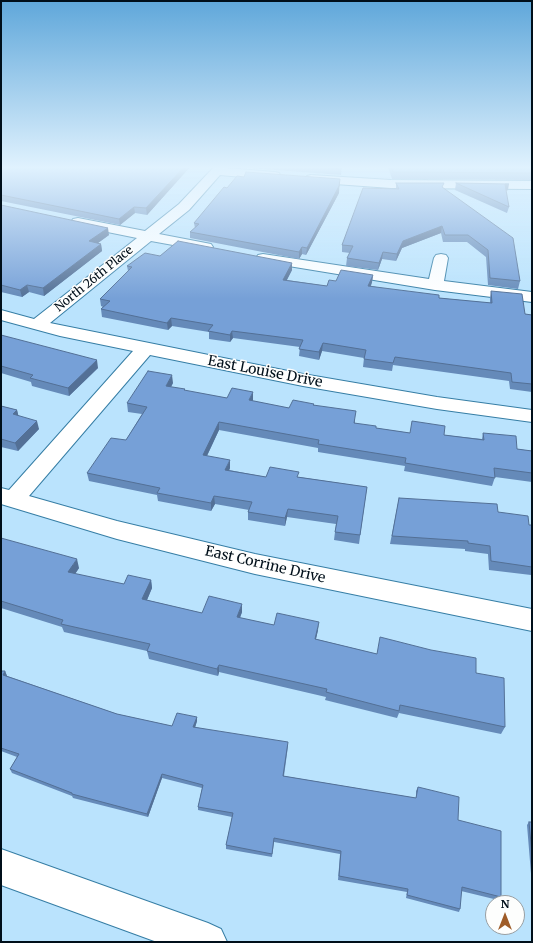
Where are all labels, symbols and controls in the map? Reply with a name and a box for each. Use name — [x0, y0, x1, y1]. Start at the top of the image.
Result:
street label: North 26th Place — [52, 243, 136, 315]
street label: East Louise Drive — [206, 353, 324, 391]
street label: East Corrine Drive — [203, 543, 327, 587]
north arrow — [485, 895, 525, 935]
text: N — [501, 897, 509, 911]

